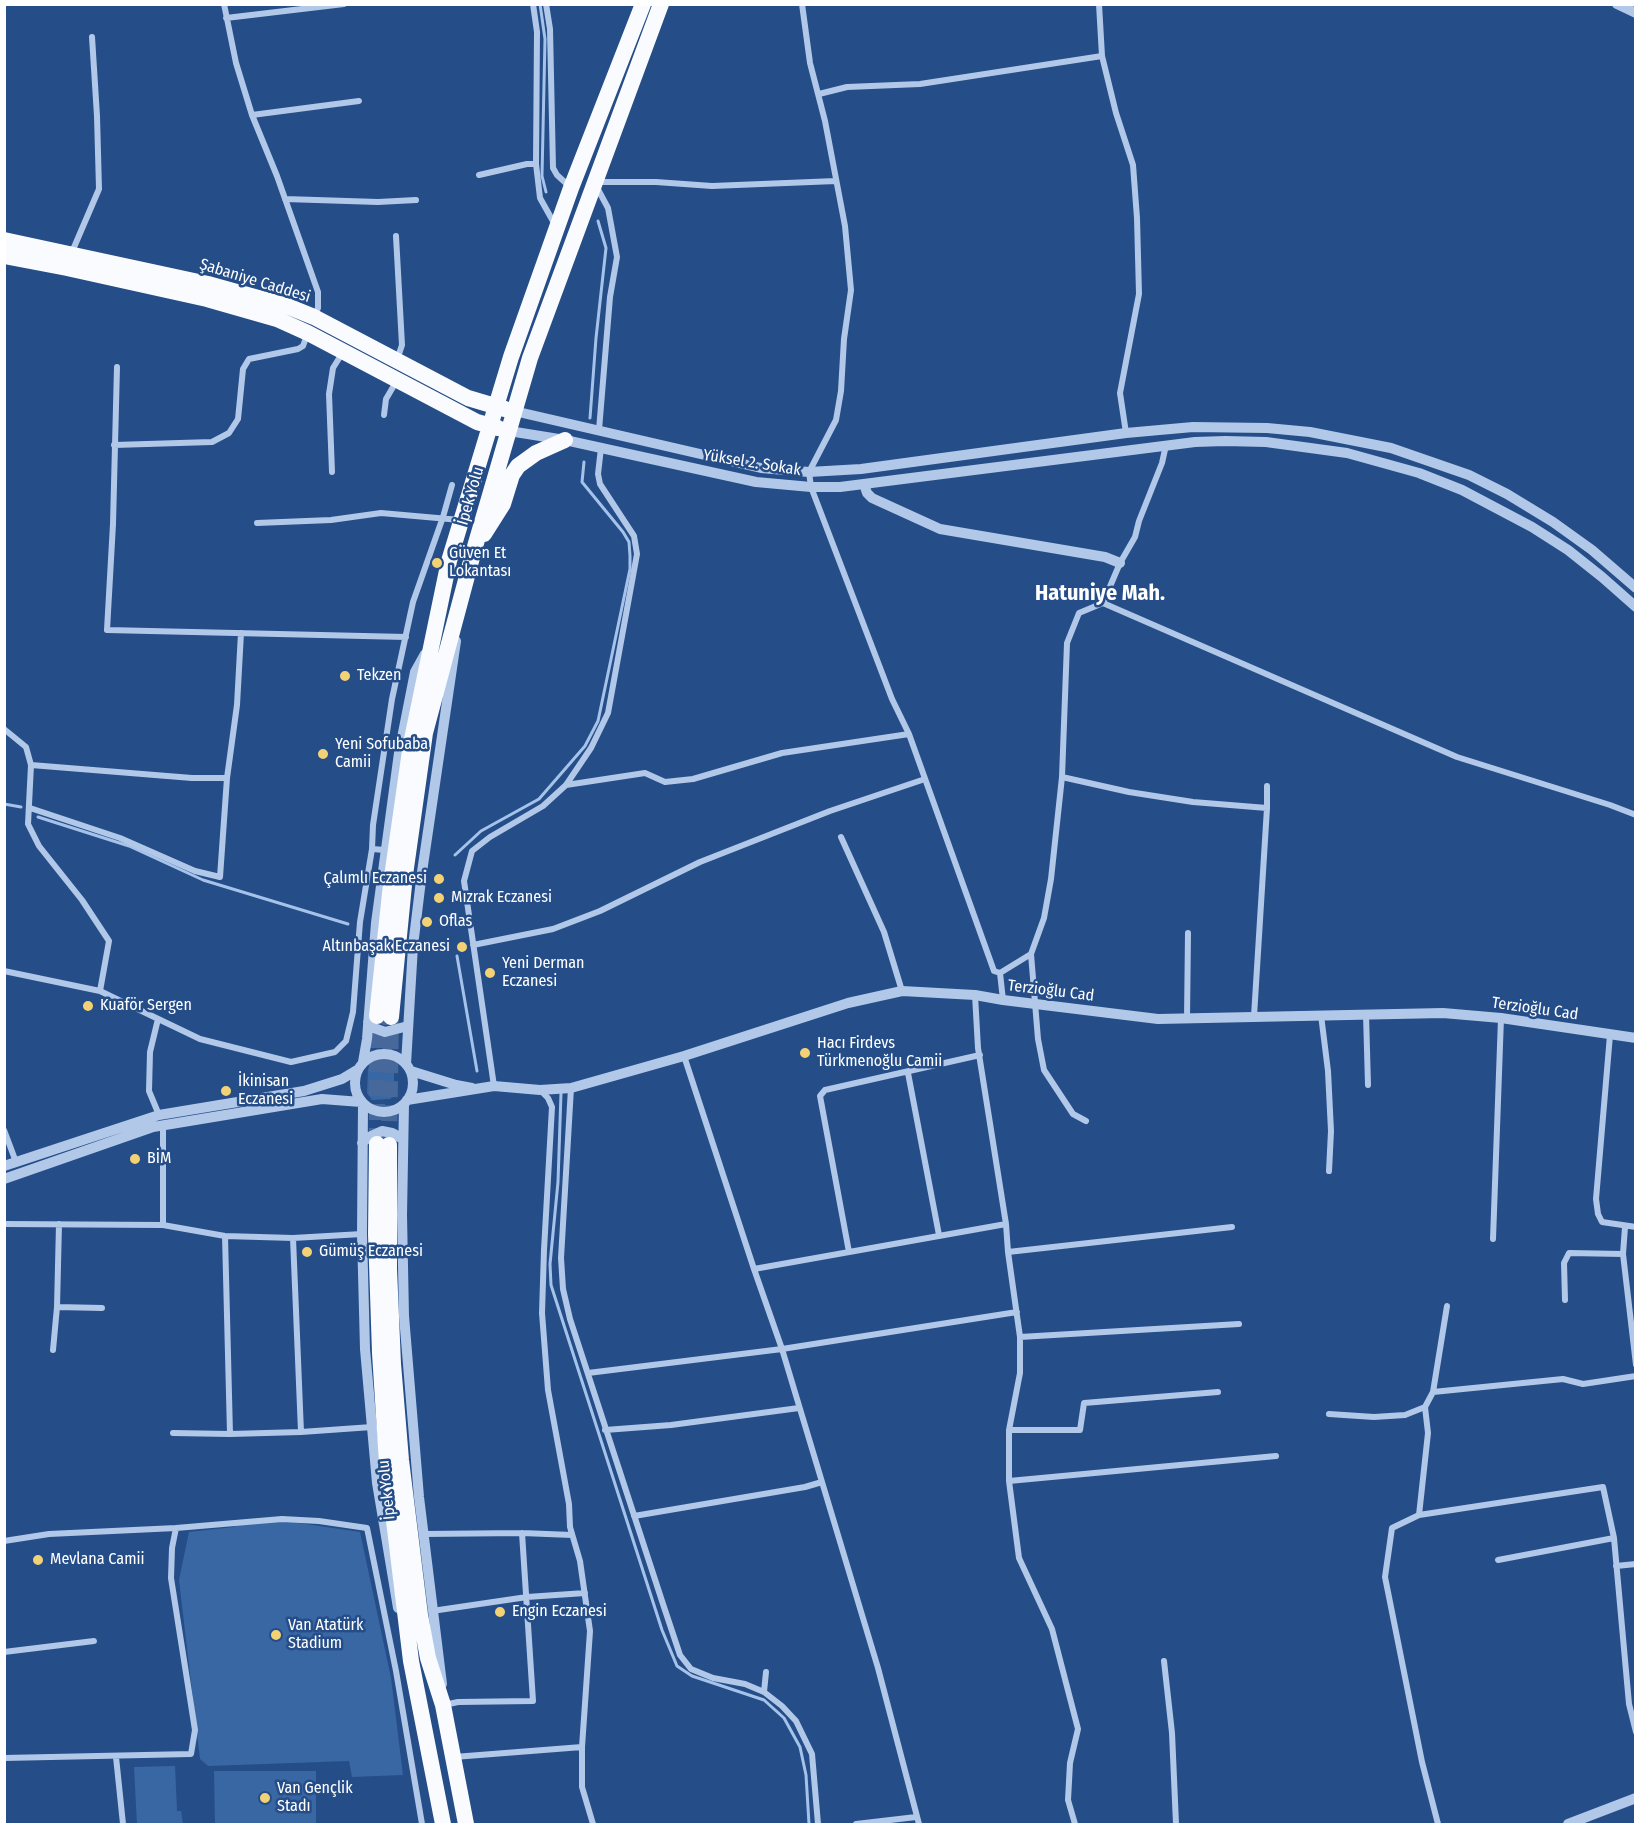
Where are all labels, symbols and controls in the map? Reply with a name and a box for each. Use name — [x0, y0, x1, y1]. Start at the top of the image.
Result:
street label: Şabaniye Caddesi — [197, 255, 313, 307]
street label: Yüksel 2. Sokak — [702, 446, 802, 480]
street label: İpek Yolu — [454, 465, 488, 527]
place label: Güven Et Lokantası — [449, 544, 511, 582]
marker: Güven Et Lokantası — [430, 556, 444, 570]
district label: Hatuniye Mah. — [1035, 581, 1165, 607]
place label: Tekzen — [357, 666, 401, 686]
marker: Tekzen — [338, 669, 352, 683]
place label: Yeni Sofubaba Camii — [335, 735, 428, 773]
marker: Yeni Sofubaba Camii — [316, 747, 330, 761]
place label: Çalımlı Eczanesi — [324, 869, 427, 889]
marker: Çalımlı Eczanesi — [432, 872, 446, 886]
place label: Mızrak Eczanesi — [451, 888, 552, 908]
marker: Mızrak Eczanesi — [432, 891, 446, 905]
place label: Oflas — [439, 912, 472, 932]
marker: Oflas — [420, 915, 434, 929]
place label: Altınbaşak Eczanesi — [323, 937, 450, 957]
marker: Altınbaşak Eczanesi — [455, 940, 469, 954]
place label: Yeni Derman Eczanesi — [502, 954, 585, 992]
marker: Yeni Derman Eczanesi — [483, 966, 497, 980]
street label: Terzioğlu Cad — [1007, 976, 1095, 1006]
street label: Terzioğlu Cad — [1491, 993, 1579, 1025]
place label: Kuaför Sergen — [100, 996, 192, 1016]
marker: Kuaför Sergen — [81, 999, 95, 1013]
place label: Hacı Firdevs Türkmenoğlu Camii — [817, 1034, 942, 1072]
marker: Hacı Firdevs Türkmenoğlu Camii — [798, 1046, 812, 1060]
place label: İkinisan Eczanesi — [238, 1072, 293, 1110]
marker: İkinisan Eczanesi — [219, 1084, 233, 1098]
place label: BİM — [147, 1149, 171, 1169]
marker: BİM — [128, 1152, 142, 1166]
place label: Gümüş Eczanesi — [319, 1242, 423, 1262]
marker: Gümüş Eczanesi — [300, 1245, 314, 1259]
street label: İpek Yolu — [374, 1459, 400, 1521]
place label: Mevlana Camii — [50, 1550, 145, 1570]
marker: Mevlana Camii — [31, 1553, 45, 1567]
place label: Engin Eczanesi — [512, 1602, 607, 1622]
marker: Engin Eczanesi — [493, 1605, 507, 1619]
place label: Van Atatürk Stadium — [288, 1616, 364, 1654]
marker: Van Atatürk Stadium — [269, 1628, 283, 1642]
place label: Van Gençlik Stadı — [277, 1779, 353, 1817]
marker: Van Gençlik Stadı — [258, 1791, 272, 1805]

